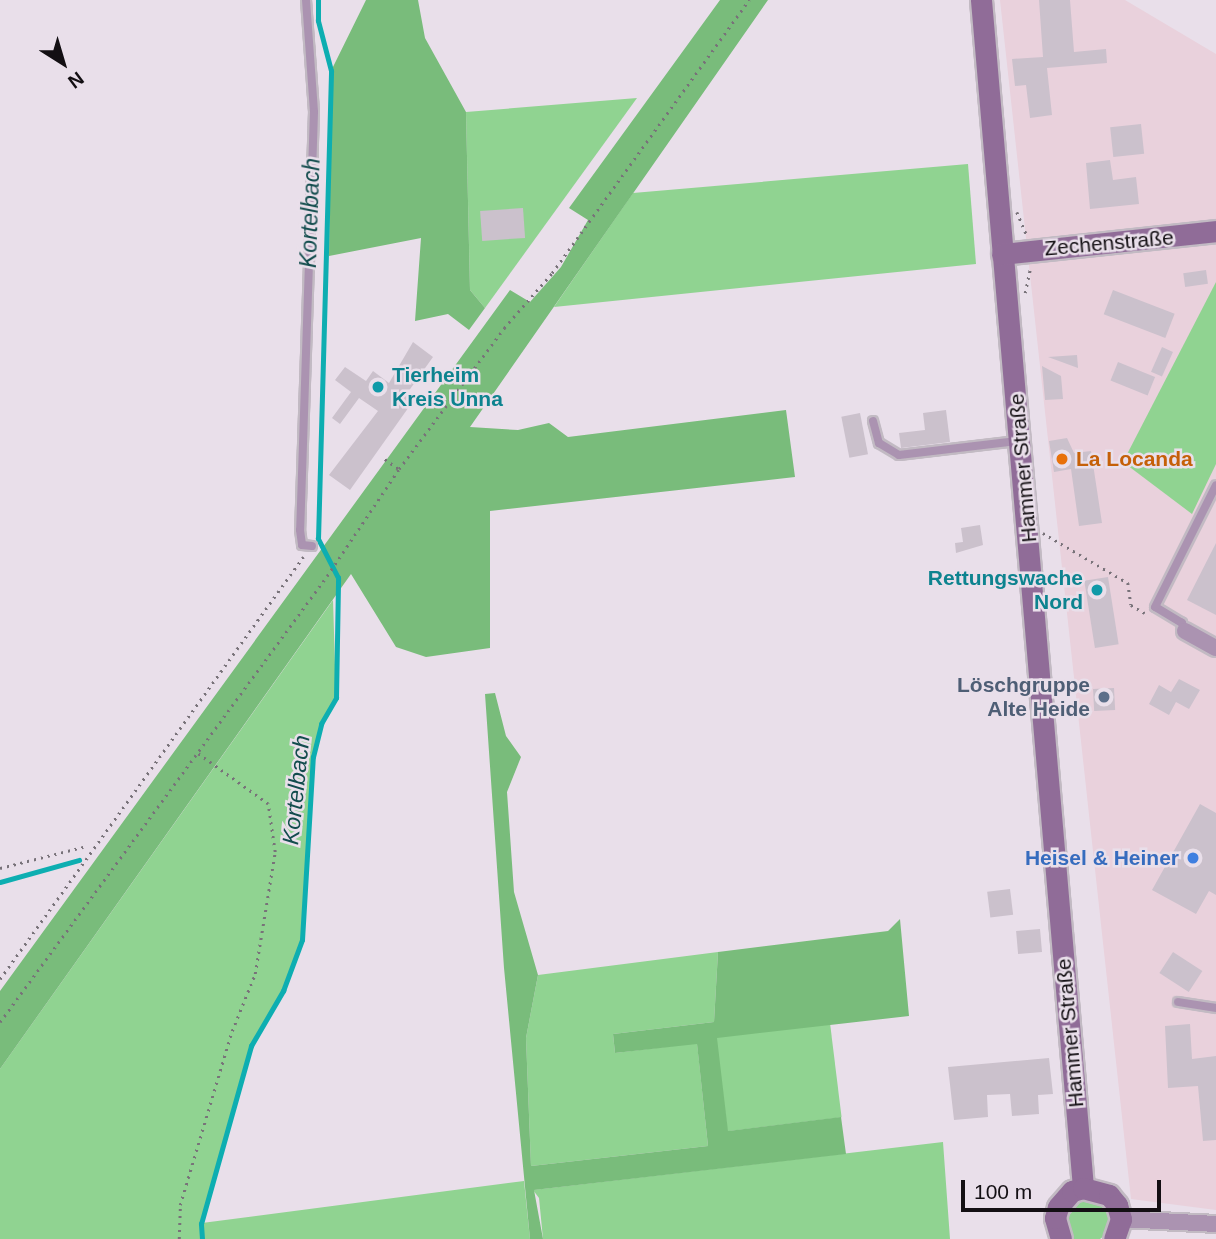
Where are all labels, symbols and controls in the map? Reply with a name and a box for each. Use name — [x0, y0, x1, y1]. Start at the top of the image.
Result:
north arrow — [28, 28, 98, 98]
text: N — [64, 68, 88, 93]
water label: Kortelbach — [294, 158, 326, 268]
street label: Zechenstraße — [1043, 225, 1175, 261]
place label: Tierheim Kreis Unna — [392, 362, 503, 412]
marker: Tierheim Kreis Unna — [370, 379, 386, 395]
street label: Hammer Straße — [1004, 393, 1042, 543]
place label: La Locanda — [1076, 446, 1193, 472]
marker: La Locanda — [1054, 451, 1070, 467]
place label: Rettungswache Nord — [928, 565, 1083, 615]
marker: Rettungswache Nord — [1089, 582, 1105, 598]
place label: Löschgruppe Alte Heide — [957, 672, 1090, 722]
marker: Löschgruppe Alte Heide — [1096, 689, 1112, 705]
water label: Kortelbach — [277, 734, 315, 846]
place label: Heisel & Heiner — [1025, 845, 1179, 871]
marker: Heisel & Heiner — [1185, 850, 1201, 866]
street label: Hammer Straße — [1051, 958, 1089, 1108]
scale bar — [964, 1166, 1164, 1210]
text: 100 m — [974, 1180, 1032, 1203]

